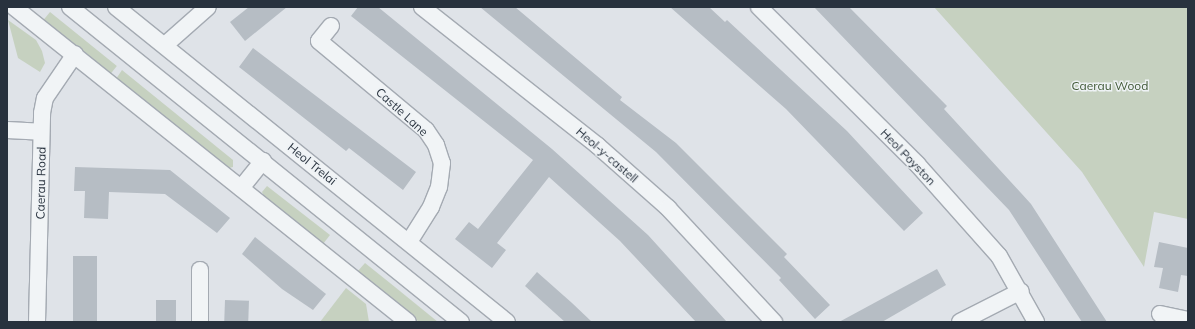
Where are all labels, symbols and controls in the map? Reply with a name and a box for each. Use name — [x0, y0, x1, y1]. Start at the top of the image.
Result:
park label: Caerau Wood — [1072, 79, 1148, 93]
street label: Castle Lane — [373, 85, 431, 139]
street label: Heol-y-castell — [573, 124, 641, 186]
street label: Heol Poyston — [877, 126, 939, 188]
street label: Heol Trelai — [285, 140, 339, 188]
street label: Caerau Road — [33, 147, 49, 219]

